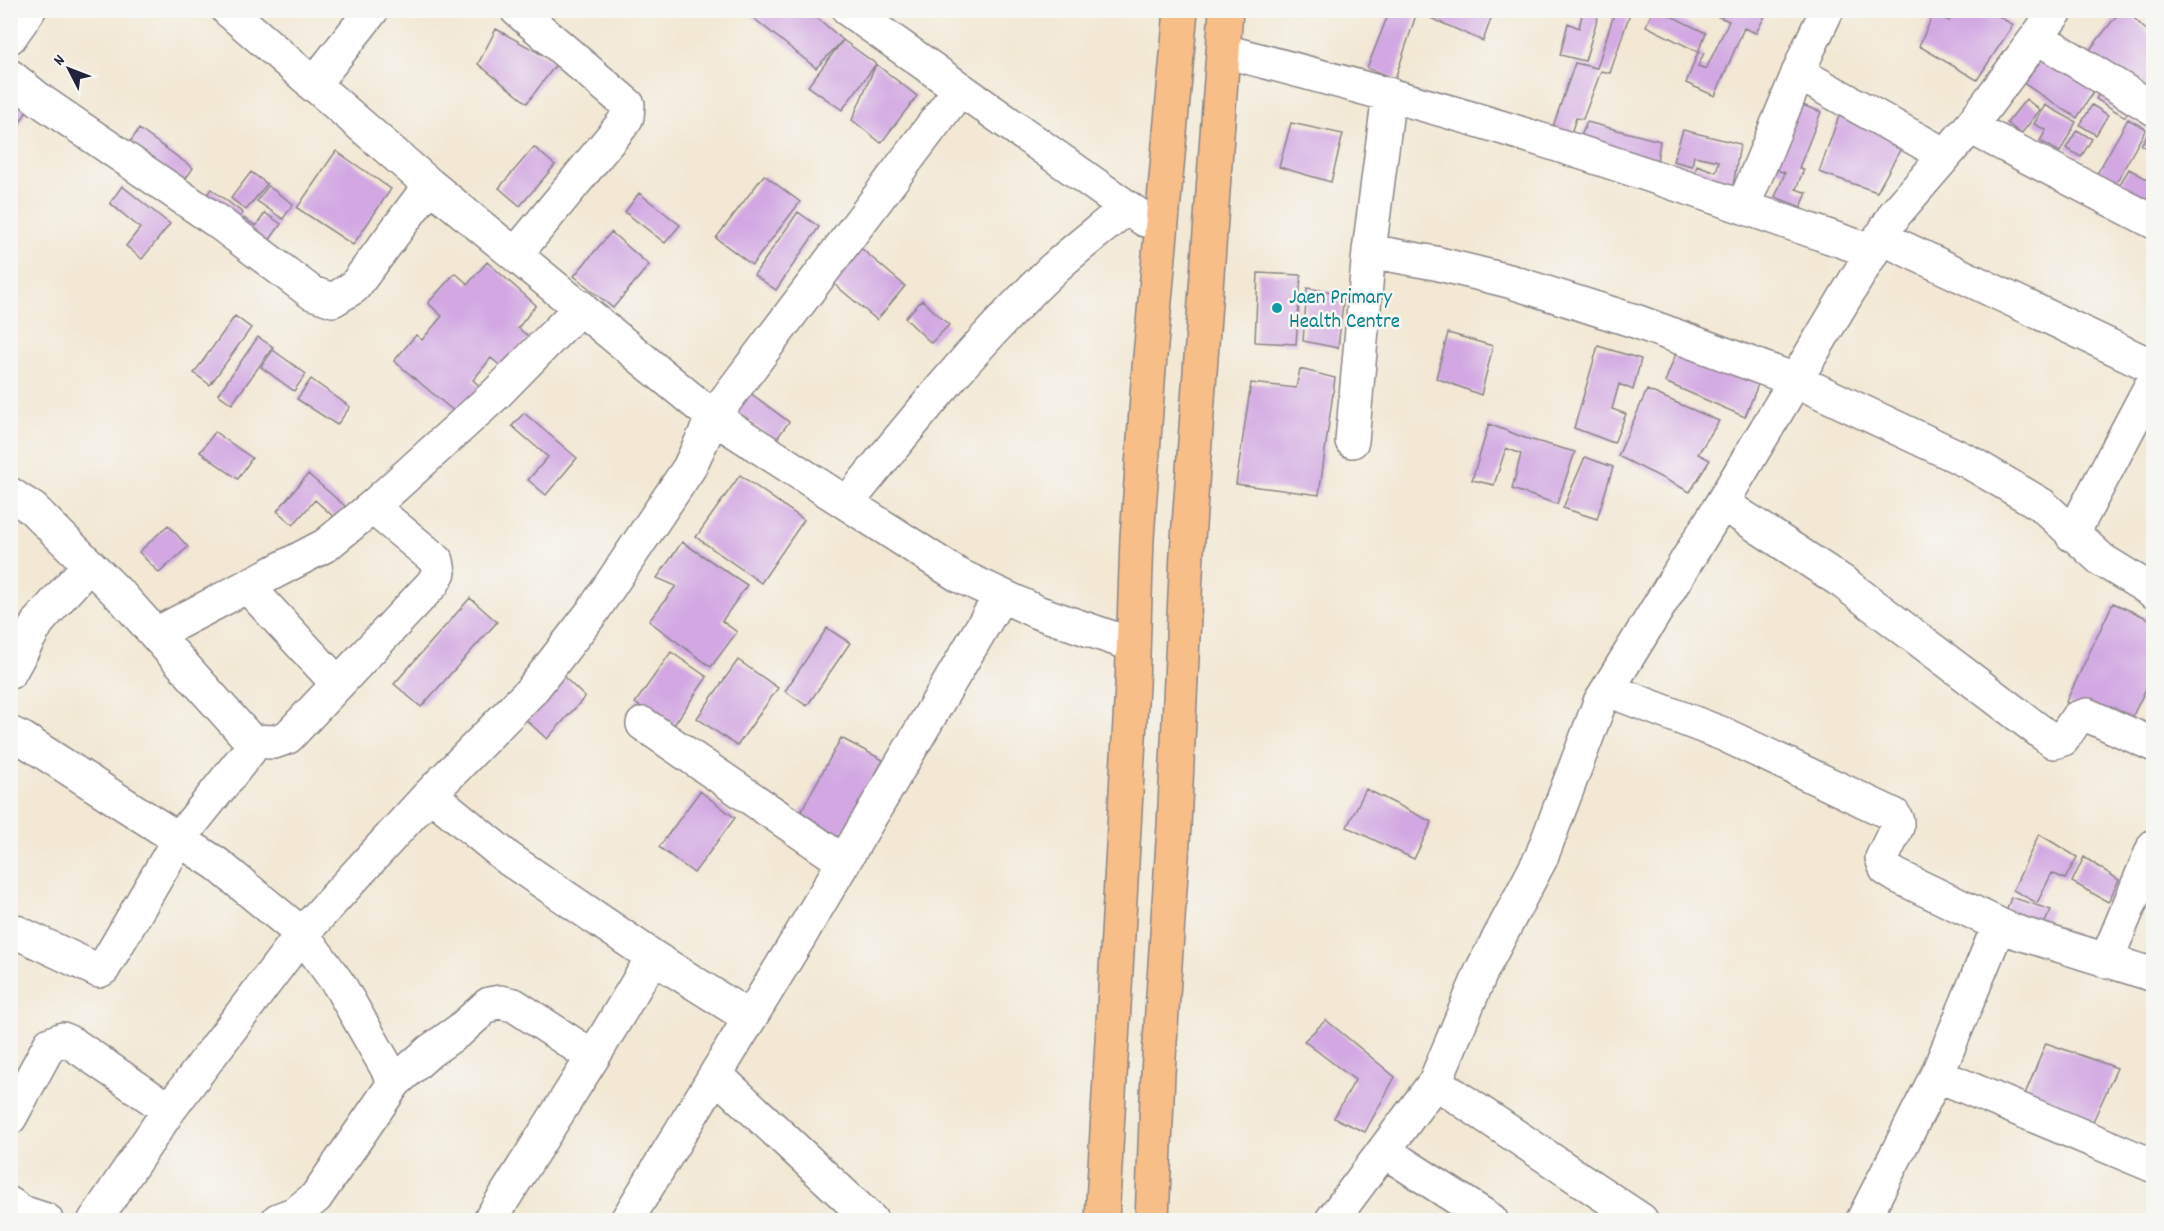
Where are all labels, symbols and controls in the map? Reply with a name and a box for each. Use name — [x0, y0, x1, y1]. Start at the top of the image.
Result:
north arrow — [39, 39, 99, 99]
text: N — [49, 50, 71, 71]
place label: Jaen Primary Health Centre — [1289, 284, 1400, 338]
marker: Jaen Primary Health Centre — [1270, 301, 1284, 315]

